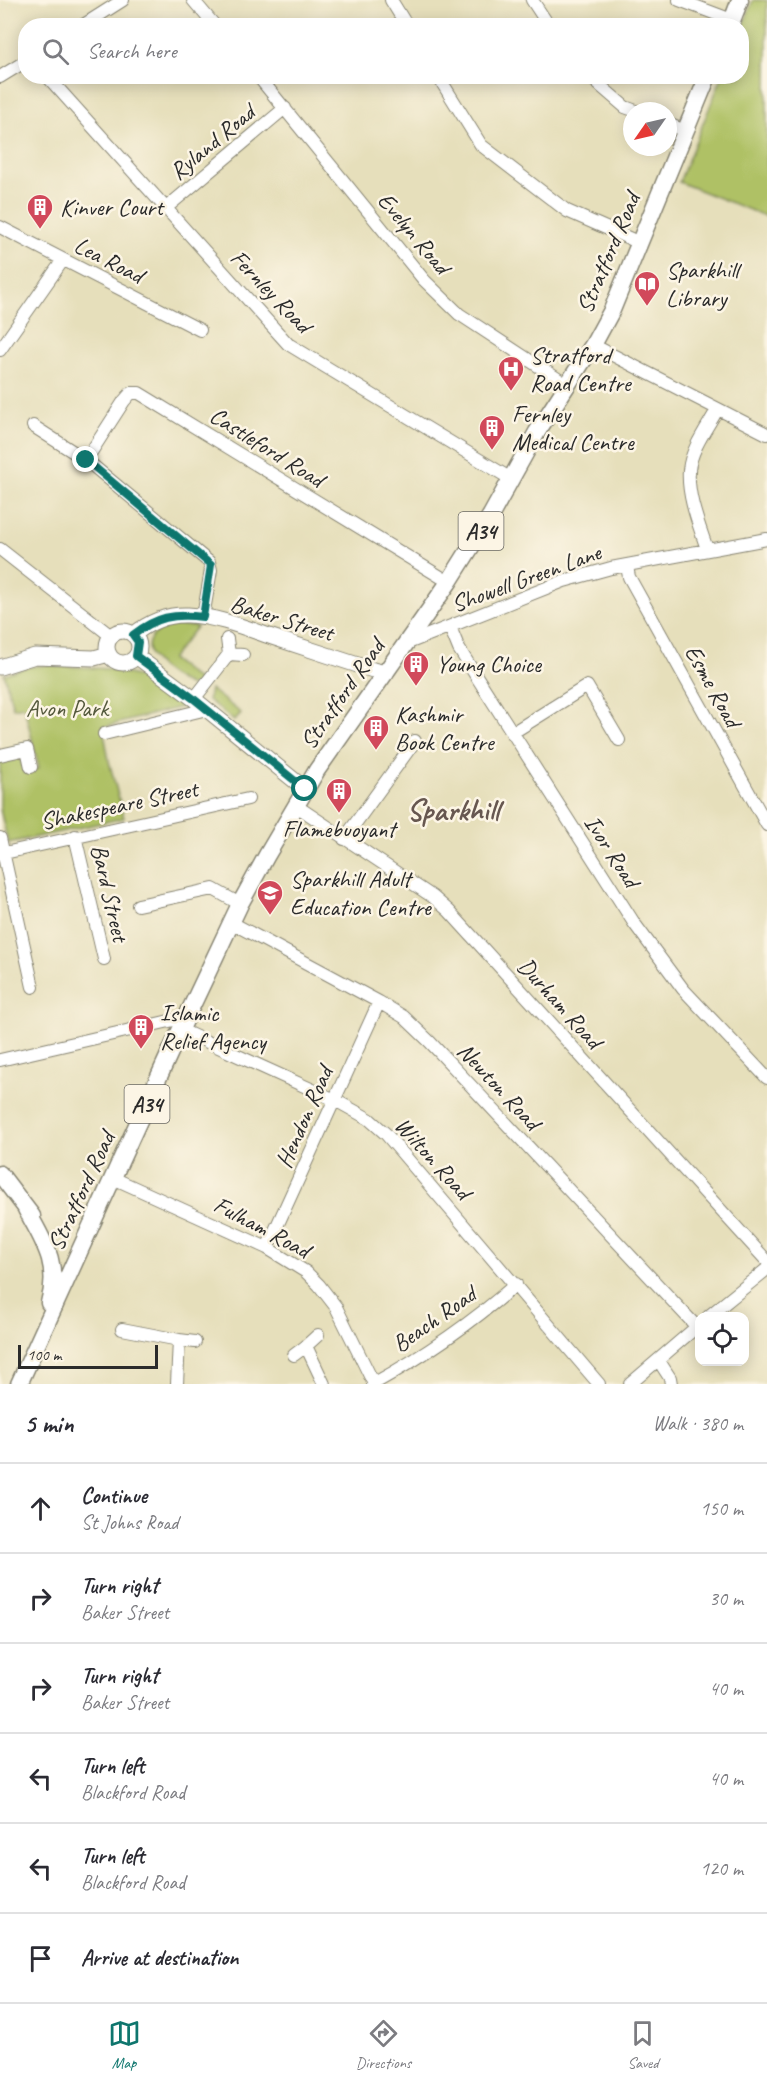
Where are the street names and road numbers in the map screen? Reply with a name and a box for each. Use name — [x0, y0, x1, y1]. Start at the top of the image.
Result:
street label: Ryland Road — [163, 95, 264, 186]
street label: Stratford Road — [569, 185, 648, 318]
street label: Evelyn Road — [371, 186, 459, 283]
street label: Lea Road — [69, 230, 152, 292]
street label: Fernley Road — [224, 243, 321, 342]
street label: Castleford Road — [204, 400, 333, 496]
road number: A34 — [458, 512, 504, 550]
street label: Showell Green Lane — [447, 536, 607, 619]
street label: Baker Street — [227, 588, 339, 648]
street label: Stratford Road — [293, 630, 393, 755]
street label: Esme Road — [678, 640, 750, 736]
street label: Shakespeare Street — [38, 773, 202, 836]
street label: Ivor Road — [578, 809, 648, 896]
street label: Bard Street — [84, 842, 136, 946]
street label: Durham Road — [511, 951, 611, 1057]
street label: Newton Road — [451, 1036, 550, 1139]
street label: Hendon Road — [268, 1058, 341, 1172]
road number: A34 — [124, 1085, 170, 1123]
street label: Wilton Road — [388, 1111, 480, 1208]
street label: Stratford Road — [40, 1124, 123, 1255]
street label: Fulham Road — [209, 1189, 318, 1266]
street label: Beach Road — [386, 1277, 485, 1359]

